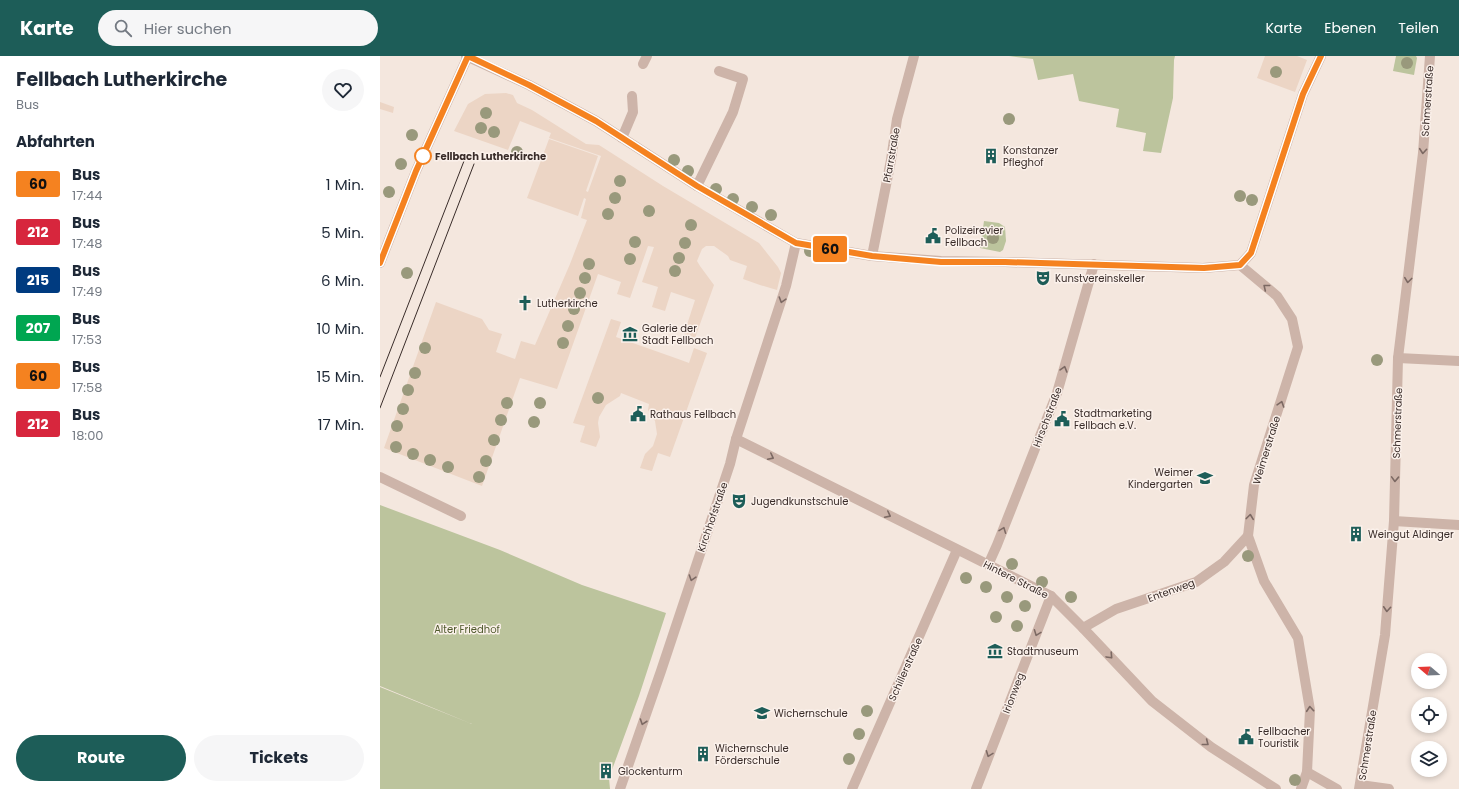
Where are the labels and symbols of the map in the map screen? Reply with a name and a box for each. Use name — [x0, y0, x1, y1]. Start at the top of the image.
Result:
street label: Schmerstraße — [1418, 65, 1437, 137]
street label: Pfarrstraße — [879, 126, 904, 184]
place label: Konstanzer Pfleghof — [1003, 143, 1059, 170]
marker: Fellbach Lutherkirche — [414, 147, 432, 165]
building icon: Konstanzer Pfleghof — [982, 147, 1000, 165]
one-way arrow — [1418, 148, 1427, 154]
place label: Fellbach Lutherkirche — [435, 149, 546, 164]
place label: Polizeirevier Fellbach — [945, 223, 1004, 250]
public building icon: Polizeirevier Fellbach — [924, 227, 942, 245]
line badge: 60 — [812, 236, 848, 262]
theatre icon: Kunstvereinskeller — [1034, 269, 1052, 287]
place label: Kunstvereinskeller — [1055, 271, 1145, 286]
one-way arrow — [1404, 277, 1413, 283]
one-way arrow — [1263, 284, 1270, 291]
church icon: Lutherkirche — [516, 294, 534, 312]
place label: Lutherkirche — [537, 296, 598, 311]
one-way arrow — [778, 297, 787, 304]
place label: Galerie der Stadt Fellbach — [642, 321, 714, 348]
museum icon: Galerie der Stadt Fellbach — [621, 325, 639, 343]
one-way arrow — [1059, 365, 1068, 372]
street label: Hirschstraße — [1029, 385, 1066, 449]
street label: Schmerstraße — [1389, 387, 1406, 459]
one-way arrow — [1276, 400, 1284, 407]
public building icon: Rathaus Fellbach — [629, 405, 647, 423]
place label: Stadtmarketing Fellbach e.V. — [1074, 406, 1152, 433]
place label: Rathaus Fellbach — [650, 407, 736, 422]
public building icon: Stadtmarketing Fellbach e.V. — [1053, 410, 1071, 428]
street label: Weimerstraße — [1249, 414, 1284, 486]
one-way arrow — [767, 452, 774, 460]
place label: Weimer Kindergarten — [1128, 465, 1193, 492]
school or university icon: Weimer Kindergarten — [1196, 469, 1214, 487]
one-way arrow — [1391, 476, 1399, 482]
street label: Kirchhofstraße — [693, 480, 731, 554]
theatre icon: Jugendkunstschule — [730, 492, 748, 510]
place label: Jugendkunstschule — [751, 494, 848, 509]
one-way arrow — [883, 510, 891, 518]
one-way arrow — [1245, 514, 1254, 520]
building icon: Weingut Aldinger — [1347, 525, 1365, 543]
one-way arrow — [999, 526, 1007, 533]
place label: Weingut Aldinger — [1368, 527, 1454, 542]
street label: Hintere Straße — [981, 557, 1051, 602]
one-way arrow — [688, 574, 697, 581]
street label: Entenweg — [1146, 575, 1197, 606]
one-way arrow — [1383, 606, 1392, 612]
park label: Alter Friedhof — [434, 622, 500, 637]
one-way arrow — [1033, 629, 1041, 636]
street label: Schillerstraße — [885, 635, 926, 703]
museum icon: Stadtmuseum — [986, 642, 1004, 660]
place label: Stadtmuseum — [1007, 644, 1079, 659]
one-way arrow — [1105, 651, 1113, 659]
north arrow — [1411, 653, 1447, 689]
street label: Irionweg — [999, 671, 1028, 716]
school or university icon: Wichernschule — [753, 704, 771, 722]
place label: Wichernschule — [774, 706, 848, 721]
one-way arrow — [1305, 706, 1314, 712]
street label: Schmerstraße — [1355, 709, 1380, 781]
one-way arrow — [640, 718, 648, 725]
place label: Fellbacher Touristik — [1258, 724, 1310, 751]
public building icon: Fellbacher Touristik — [1237, 728, 1255, 746]
one-way arrow — [1202, 738, 1209, 745]
place label: Wichernschule Förderschule — [715, 741, 789, 768]
building icon: Wichernschule Förderschule — [694, 745, 712, 763]
one-way arrow — [986, 751, 994, 758]
building icon: Glockenturm — [597, 762, 615, 780]
place label: Glockenturm — [618, 764, 683, 779]

